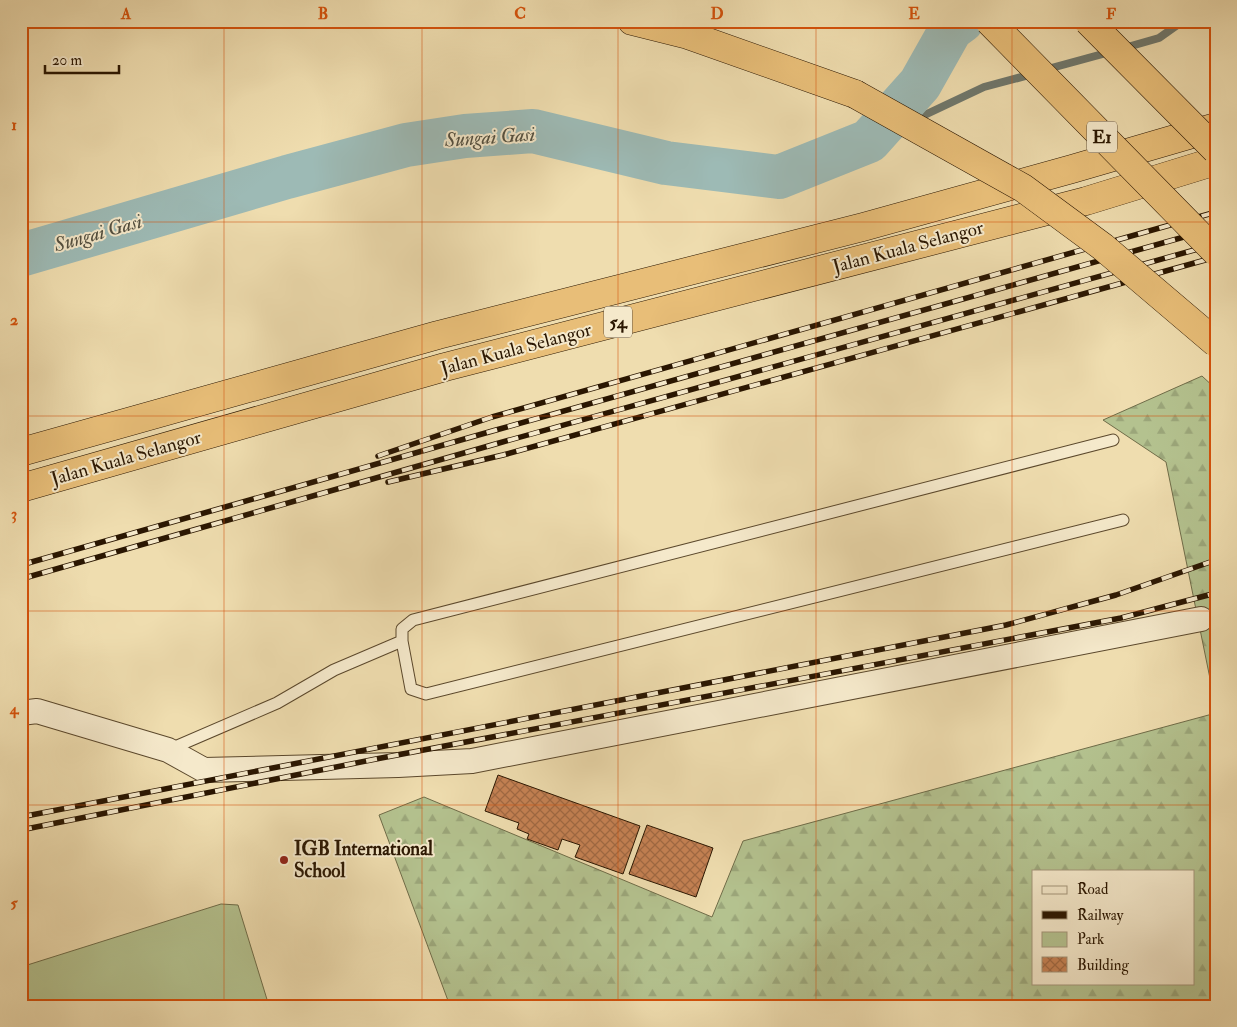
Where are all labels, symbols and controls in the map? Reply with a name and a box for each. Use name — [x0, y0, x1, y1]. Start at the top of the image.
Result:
text: A — [120, 4, 132, 24]
text: B — [318, 4, 328, 24]
text: C — [514, 4, 526, 24]
text: D — [710, 4, 724, 24]
text: E — [908, 4, 920, 24]
text: F — [1106, 4, 1116, 24]
scale bar — [45, 42, 119, 74]
text: 20 m — [52, 51, 82, 70]
text: 1 — [11, 115, 17, 135]
water label: Sungai Gasi — [443, 121, 537, 153]
road number: E1 — [1087, 121, 1117, 152]
water label: Sungai Gasi — [50, 208, 145, 258]
street label: Jalan Kuala Selangor — [829, 215, 986, 279]
road number: 54 — [604, 306, 632, 338]
text: 2 — [10, 310, 18, 330]
street label: Jalan Kuala Selangor — [437, 317, 594, 381]
street label: Jalan Kuala Selangor — [47, 425, 204, 491]
text: 3 — [11, 504, 17, 524]
text: 4 — [9, 699, 20, 719]
place label: IGB International School — [294, 837, 433, 883]
marker: IGB International School — [278, 854, 290, 866]
legend — [1032, 870, 1194, 984]
text: Road — [1077, 880, 1109, 899]
text: 5 — [10, 893, 18, 913]
text: Railway — [1077, 906, 1124, 925]
text: Park — [1077, 930, 1104, 949]
text: Building — [1077, 956, 1129, 975]

